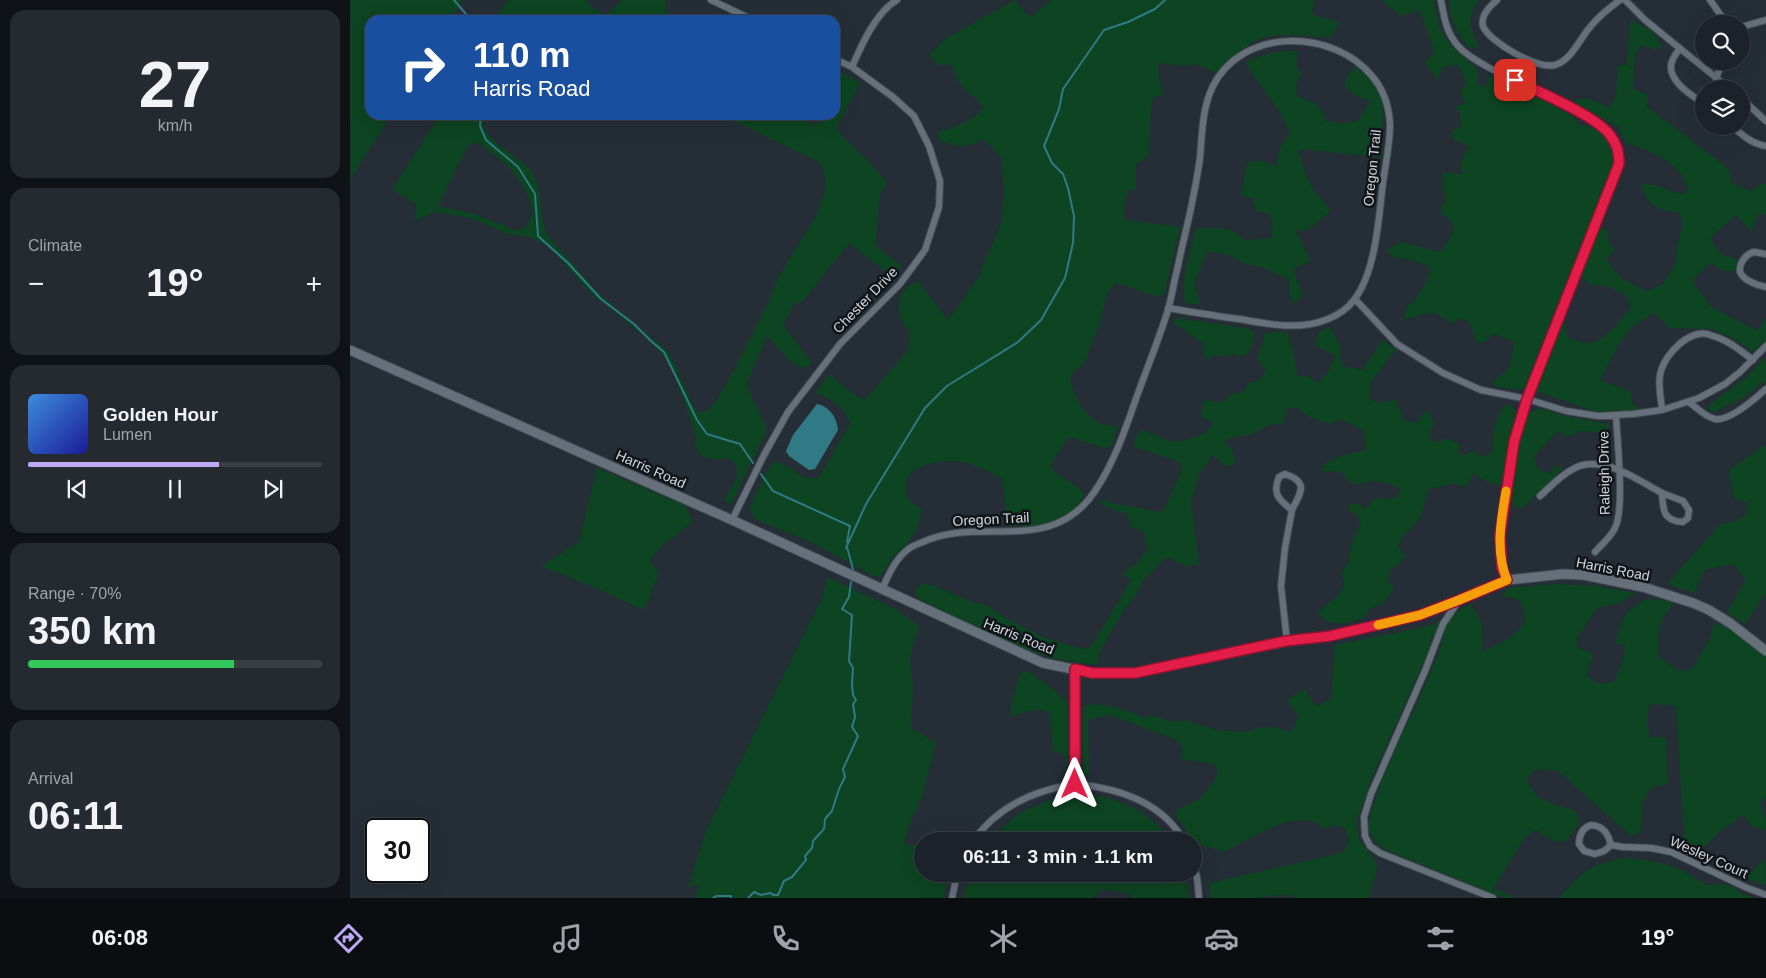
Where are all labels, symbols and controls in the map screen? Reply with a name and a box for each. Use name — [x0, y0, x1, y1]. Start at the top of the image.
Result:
map controls — [1695, 15, 1750, 135]
button: search — [1695, 15, 1750, 70]
icon: right — [390, 35, 455, 100]
text: 110 m — [473, 35, 570, 74]
text: 27 — [139, 48, 211, 121]
pin — [1494, 59, 1536, 101]
icon: arrive — [1501, 66, 1529, 94]
text: Harris Road — [473, 76, 590, 101]
button: layers — [1695, 80, 1750, 135]
text: km/h — [158, 117, 192, 134]
street label: Oregon Trail — [1360, 129, 1384, 207]
text: Climate — [28, 237, 82, 254]
text: 19° — [146, 262, 204, 304]
street label: Chester Drive — [830, 264, 901, 336]
text: − — [28, 268, 44, 299]
text: + — [306, 268, 322, 299]
text: Golden Hour — [103, 404, 218, 425]
text: Lumen — [103, 426, 152, 443]
street label: Raleigh Drive — [1595, 431, 1613, 515]
street label: Harris Road — [614, 446, 688, 492]
icon: previous — [63, 475, 91, 503]
icon: pause — [161, 475, 189, 503]
icon: next — [259, 475, 287, 503]
street label: Oregon Trail — [952, 509, 1030, 529]
street label: Harris Road — [1575, 554, 1651, 584]
text: Range · 70% — [28, 585, 121, 602]
text: 350 km — [28, 610, 157, 652]
street label: Harris Road — [981, 615, 1057, 657]
position arrow — [1048, 757, 1100, 809]
text: Arrival — [28, 770, 73, 787]
text: 06:11 — [28, 795, 123, 837]
speed limit sign: 30 — [365, 818, 430, 883]
street label: Wesley Court — [1667, 833, 1751, 881]
text: 06:11 · 3 min · 1.1 km — [963, 846, 1153, 867]
icon: directions — [331, 921, 366, 956]
icon: music — [550, 921, 585, 956]
icon: phone — [768, 921, 803, 956]
icon: climate — [986, 921, 1021, 956]
icon: car — [1204, 921, 1239, 956]
icon: filters — [1423, 921, 1458, 956]
text: 06:08 — [92, 925, 148, 950]
text: 19° — [1641, 925, 1674, 950]

